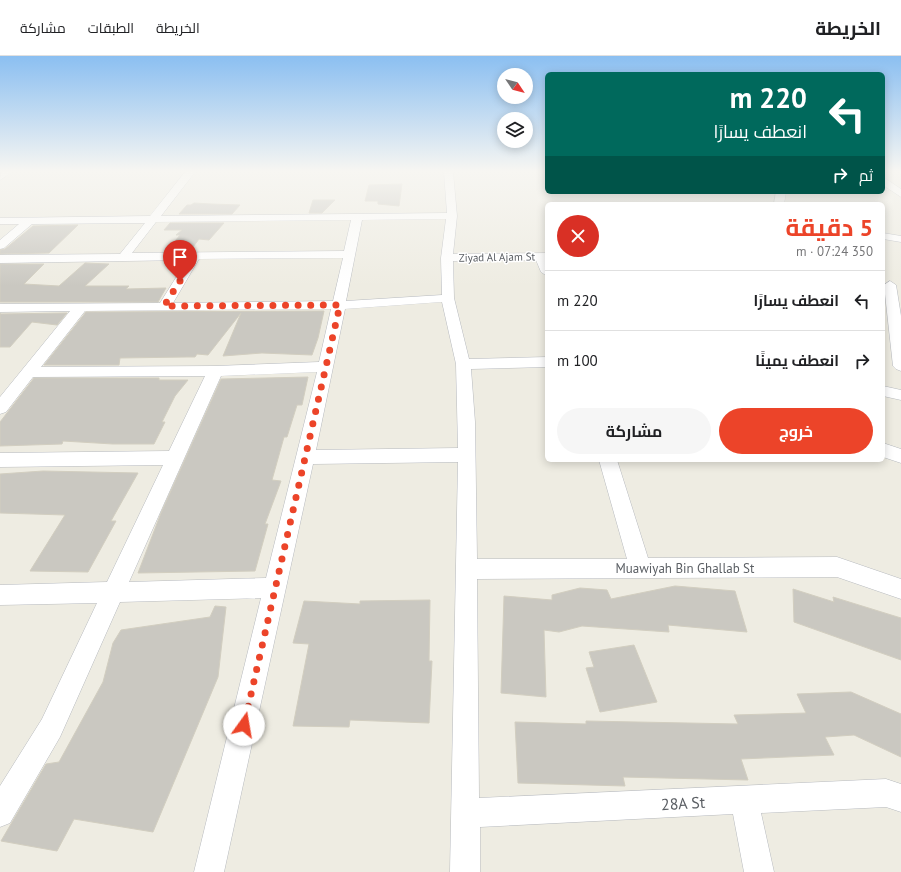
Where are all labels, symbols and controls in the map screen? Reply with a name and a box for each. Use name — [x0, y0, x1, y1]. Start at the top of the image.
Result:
text: الخريطة — [815, 16, 881, 40]
text: مشاركة — [20, 19, 66, 37]
text: الطبقات — [88, 19, 134, 37]
text: الخريطة — [156, 19, 200, 37]
north arrow — [497, 68, 533, 104]
map controls — [497, 68, 533, 148]
text: 220 m — [730, 79, 807, 116]
icon: left — [821, 88, 873, 140]
button: layers — [497, 112, 533, 148]
text: انعطف يسارًا — [713, 120, 807, 143]
icon: right — [829, 164, 851, 186]
text: ثم — [859, 166, 873, 185]
text: 5 دقيقة — [785, 212, 873, 243]
button: close — [557, 215, 599, 257]
pin — [163, 240, 197, 281]
text: 350 m · 07:24 — [796, 243, 873, 260]
icon: arrive — [169, 246, 191, 268]
street label: Ziyad Al Ajam St — [459, 249, 536, 265]
icon: left — [851, 290, 873, 312]
text: 220 m — [557, 291, 598, 310]
text: انعطف يسارًا — [753, 291, 839, 310]
icon: right — [851, 350, 873, 372]
text: 100 m — [557, 351, 598, 370]
text: انعطف يمينًا — [755, 351, 839, 370]
button: مشاركة — [557, 408, 711, 454]
button: خروج — [719, 408, 873, 454]
street label: Muawiyah Bin Ghallab St — [616, 560, 755, 577]
position arrow — [223, 704, 265, 746]
street label: 28A St — [660, 792, 706, 814]

